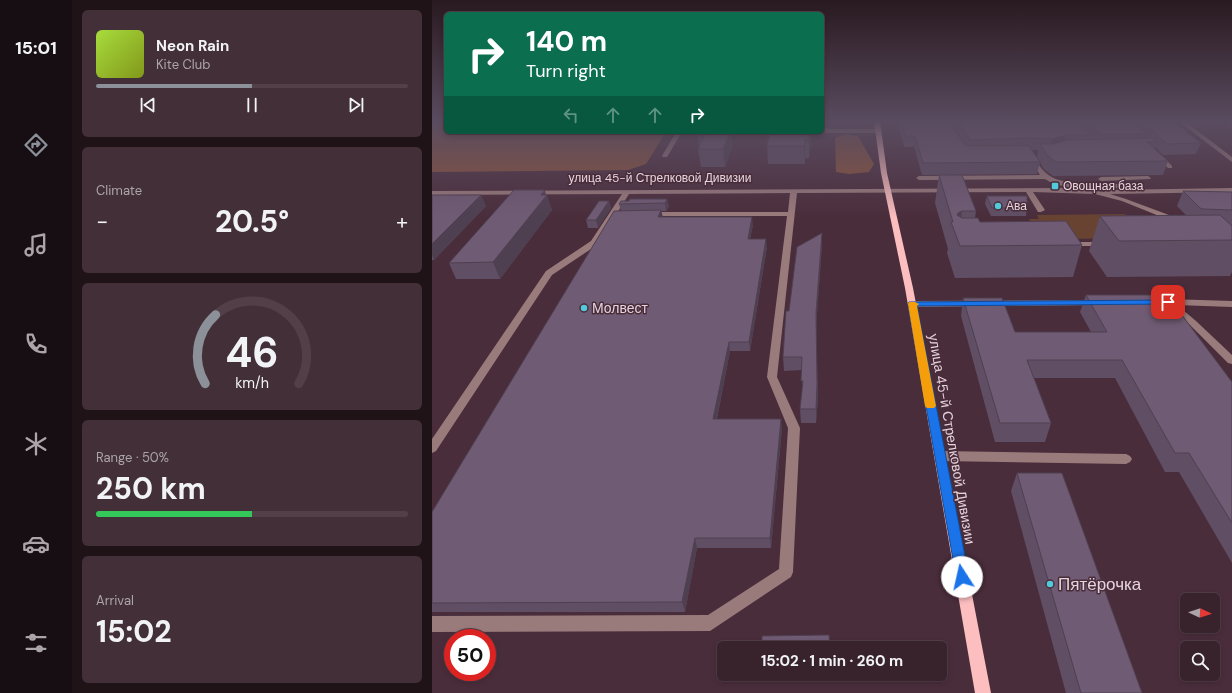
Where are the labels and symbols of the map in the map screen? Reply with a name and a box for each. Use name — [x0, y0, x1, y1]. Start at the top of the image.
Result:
street label: улица 45-й Стрелковой Дивизии — [569, 170, 751, 186]
place label: Овощная база — [1063, 178, 1144, 194]
marker: Овощная база — [1050, 181, 1060, 191]
place label: Ава — [1006, 198, 1027, 214]
marker: Ава — [993, 201, 1003, 211]
pin — [1151, 285, 1185, 319]
place label: Молвест — [592, 299, 649, 317]
marker: Молвест — [579, 303, 589, 313]
street label: улица 45-й Стрелковой Дивизии — [925, 332, 979, 546]
position arrow — [941, 556, 983, 598]
place label: Пятёрочка — [1058, 573, 1142, 595]
marker: Пятёрочка — [1045, 579, 1055, 589]
north arrow — [1180, 593, 1220, 633]
speed limit sign: 50 — [444, 629, 496, 681]

